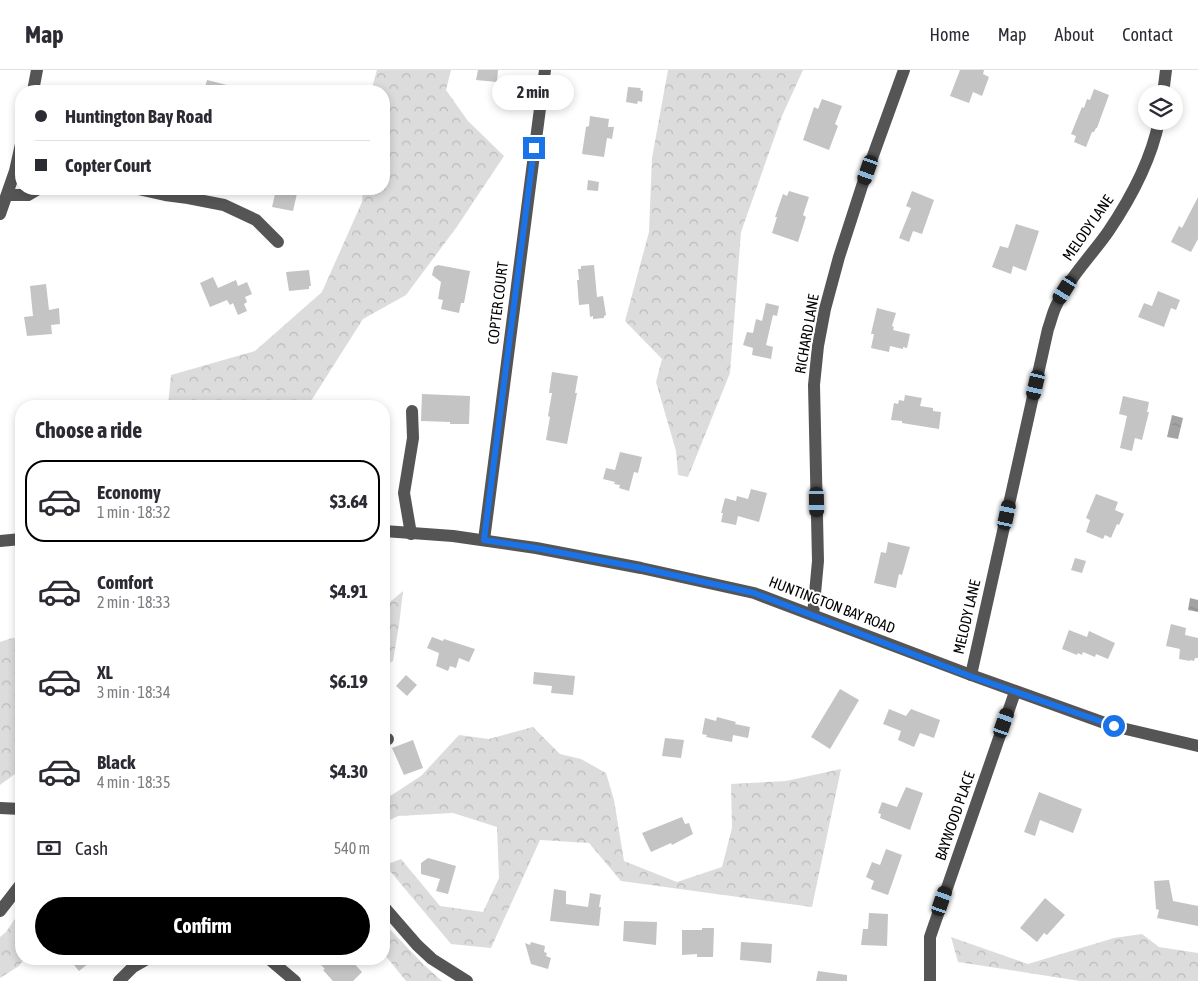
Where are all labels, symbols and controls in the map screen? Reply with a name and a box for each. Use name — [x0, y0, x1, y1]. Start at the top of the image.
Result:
text: Map — [25, 21, 64, 48]
text: Home — [930, 24, 970, 45]
text: Map — [998, 24, 1027, 45]
text: About — [1055, 24, 1094, 45]
text: Contact — [1122, 24, 1173, 45]
callout: 2 min — [493, 75, 575, 110]
text: 2 min — [517, 83, 549, 101]
map controls — [1138, 85, 1183, 130]
button: layers — [1138, 85, 1183, 130]
text: Huntington Bay Road — [65, 105, 212, 127]
route end — [523, 137, 545, 159]
car — [856, 153, 879, 187]
text: Copter Court — [65, 154, 151, 176]
street label: MELODY LANE — [1059, 191, 1117, 264]
street label: COPTER COURT — [484, 260, 511, 345]
car — [1050, 273, 1079, 307]
street label: RICHARD LANE — [791, 292, 822, 375]
car — [1025, 369, 1046, 401]
text: Choose a ride — [35, 417, 142, 443]
icon: car — [37, 479, 82, 524]
text: Economy — [97, 481, 161, 503]
car — [809, 487, 824, 517]
text: $3.64 — [330, 490, 368, 512]
car — [996, 499, 1017, 531]
text: 1 min · 18:32 — [97, 503, 170, 521]
icon: car — [37, 569, 82, 614]
text: Comfort — [97, 571, 153, 593]
street label: HUNTINGTON BAY ROAD — [767, 573, 898, 636]
street label: MELODY LANE — [950, 577, 983, 656]
text: $4.91 — [330, 580, 368, 602]
text: 2 min · 18:33 — [97, 593, 170, 611]
icon: car — [37, 659, 82, 704]
text: XL — [97, 661, 113, 683]
text: $6.19 — [330, 670, 368, 692]
text: 3 min · 18:34 — [97, 683, 170, 701]
car — [992, 706, 1015, 740]
route start — [1103, 715, 1125, 737]
icon: car — [37, 749, 82, 794]
text: Black — [97, 751, 135, 773]
text: $4.30 — [330, 760, 368, 782]
street label: BAYWOOD PLACE — [931, 769, 978, 862]
text: 4 min · 18:35 — [97, 773, 170, 791]
icon: cash — [35, 834, 63, 862]
text: Cash — [75, 837, 108, 859]
text: 540 m — [334, 839, 370, 857]
car — [930, 884, 953, 918]
button: Confirm — [35, 897, 370, 955]

